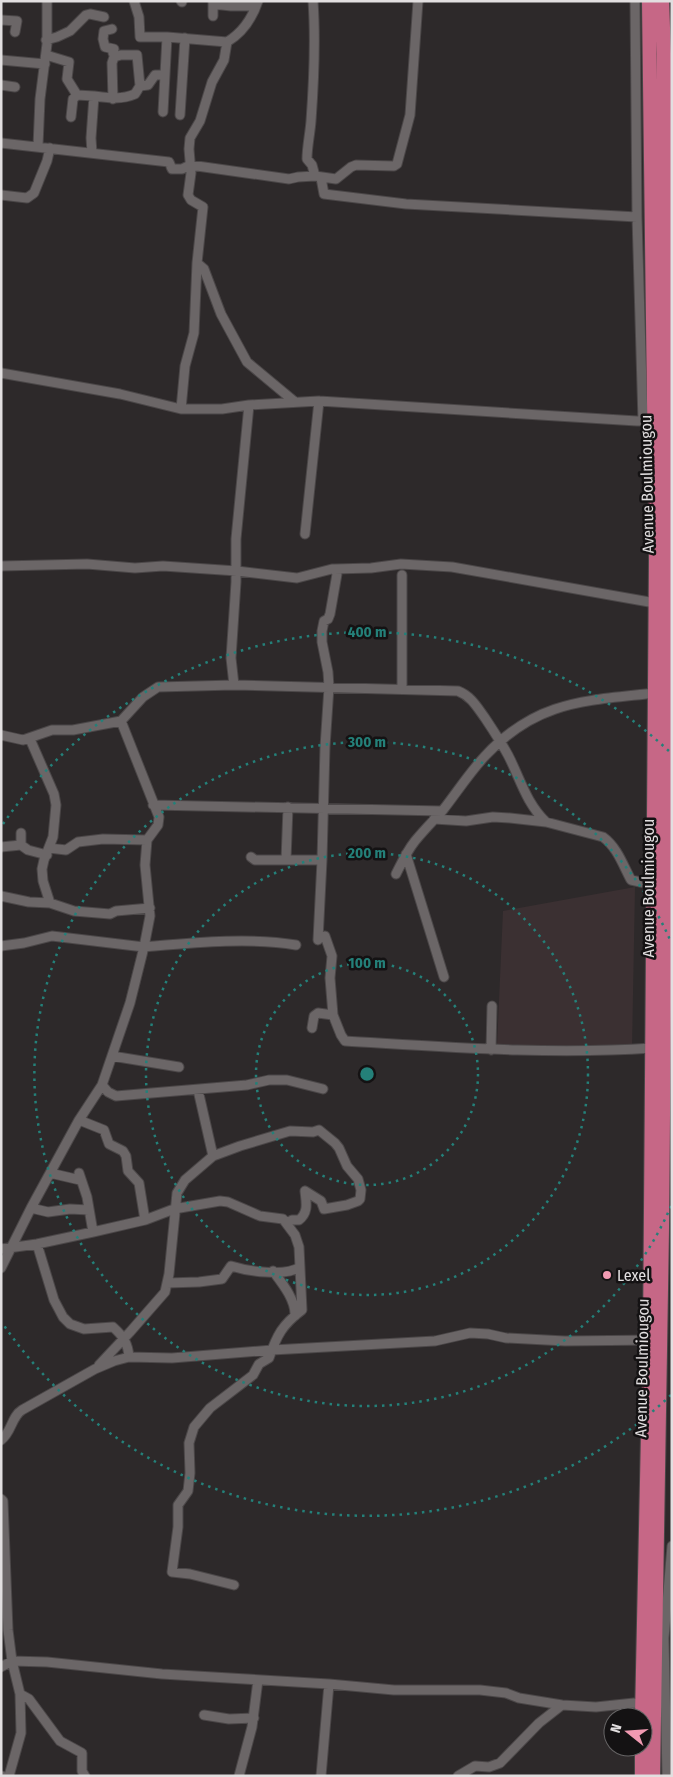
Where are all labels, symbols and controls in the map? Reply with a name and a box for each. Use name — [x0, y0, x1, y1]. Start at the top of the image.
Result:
street label: Avenue Boulmiougou — [636, 414, 658, 554]
text: 400 m — [348, 623, 386, 641]
text: 300 m — [347, 733, 386, 751]
street label: Avenue Boulmiougou — [639, 819, 658, 957]
text: 200 m — [347, 844, 386, 862]
text: 100 m — [348, 954, 386, 972]
centre of rings — [358, 1065, 376, 1083]
place label: Lexel — [617, 1266, 651, 1285]
marker: Lexel — [601, 1269, 613, 1281]
street label: Avenue Boulmiougou — [631, 1298, 653, 1438]
north arrow — [603, 1707, 653, 1757]
text: N — [607, 1722, 625, 1735]

